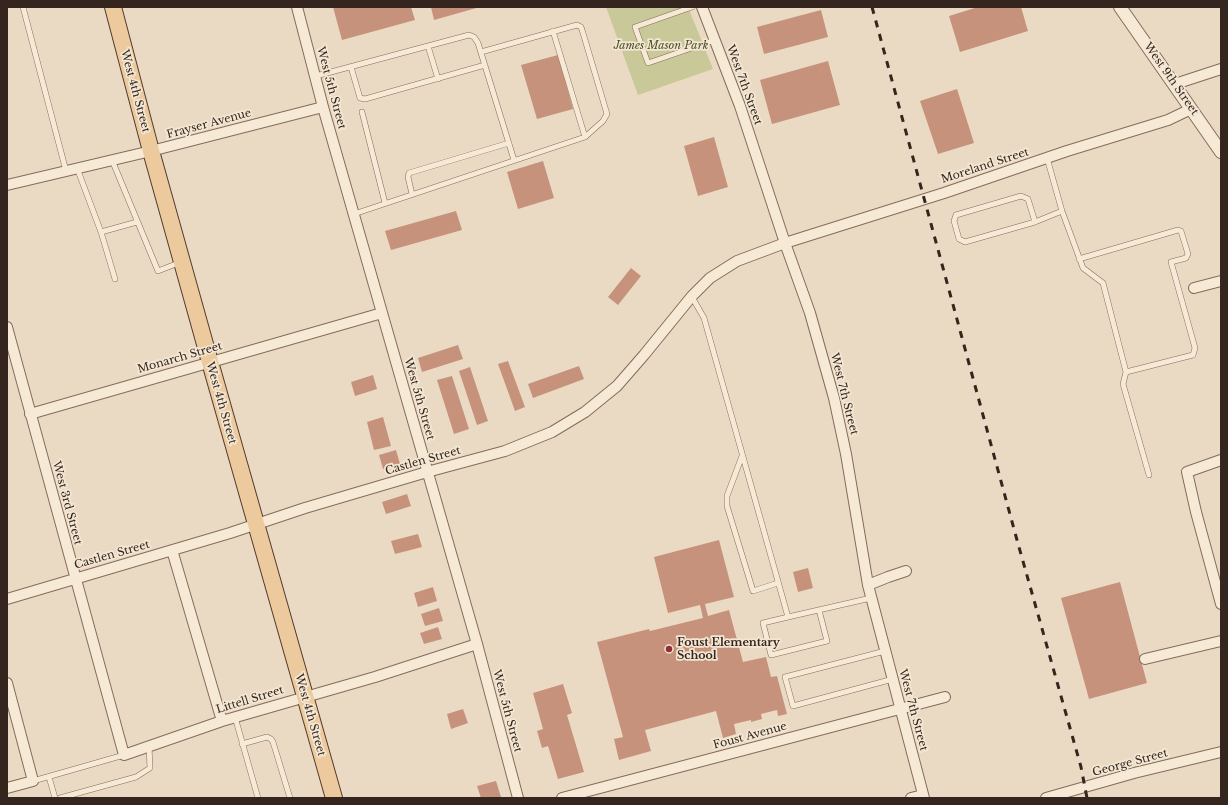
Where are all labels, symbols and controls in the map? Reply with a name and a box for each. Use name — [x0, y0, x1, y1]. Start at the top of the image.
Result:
park label: James Mason Park — [614, 39, 708, 53]
street label: West 9th Street — [1141, 40, 1201, 118]
street label: West 7th Street — [723, 43, 765, 127]
street label: West 5th Street — [314, 45, 348, 131]
street label: West 4th Street — [118, 48, 152, 134]
street label: Frayser Avenue — [165, 106, 253, 142]
street label: Moreland Street — [940, 146, 1030, 186]
street label: Monarch Street — [136, 340, 224, 376]
street label: West 7th Street — [827, 352, 861, 436]
street label: West 5th Street — [401, 356, 437, 442]
street label: West 4th Street — [203, 360, 239, 446]
street label: Castlen Street — [384, 444, 462, 478]
street label: West 3rd Street — [49, 460, 85, 546]
street label: Castlen Street — [73, 538, 151, 572]
place label: Foust Elementary School — [677, 636, 780, 662]
marker: Foust Elementary School — [664, 644, 674, 654]
street label: West 5th Street — [490, 668, 524, 754]
street label: West 7th Street — [896, 668, 930, 752]
street label: West 4th Street — [292, 672, 328, 758]
street label: Littell Street — [215, 683, 285, 717]
street label: Foust Avenue — [712, 720, 788, 752]
street label: George Street — [1091, 747, 1169, 779]

